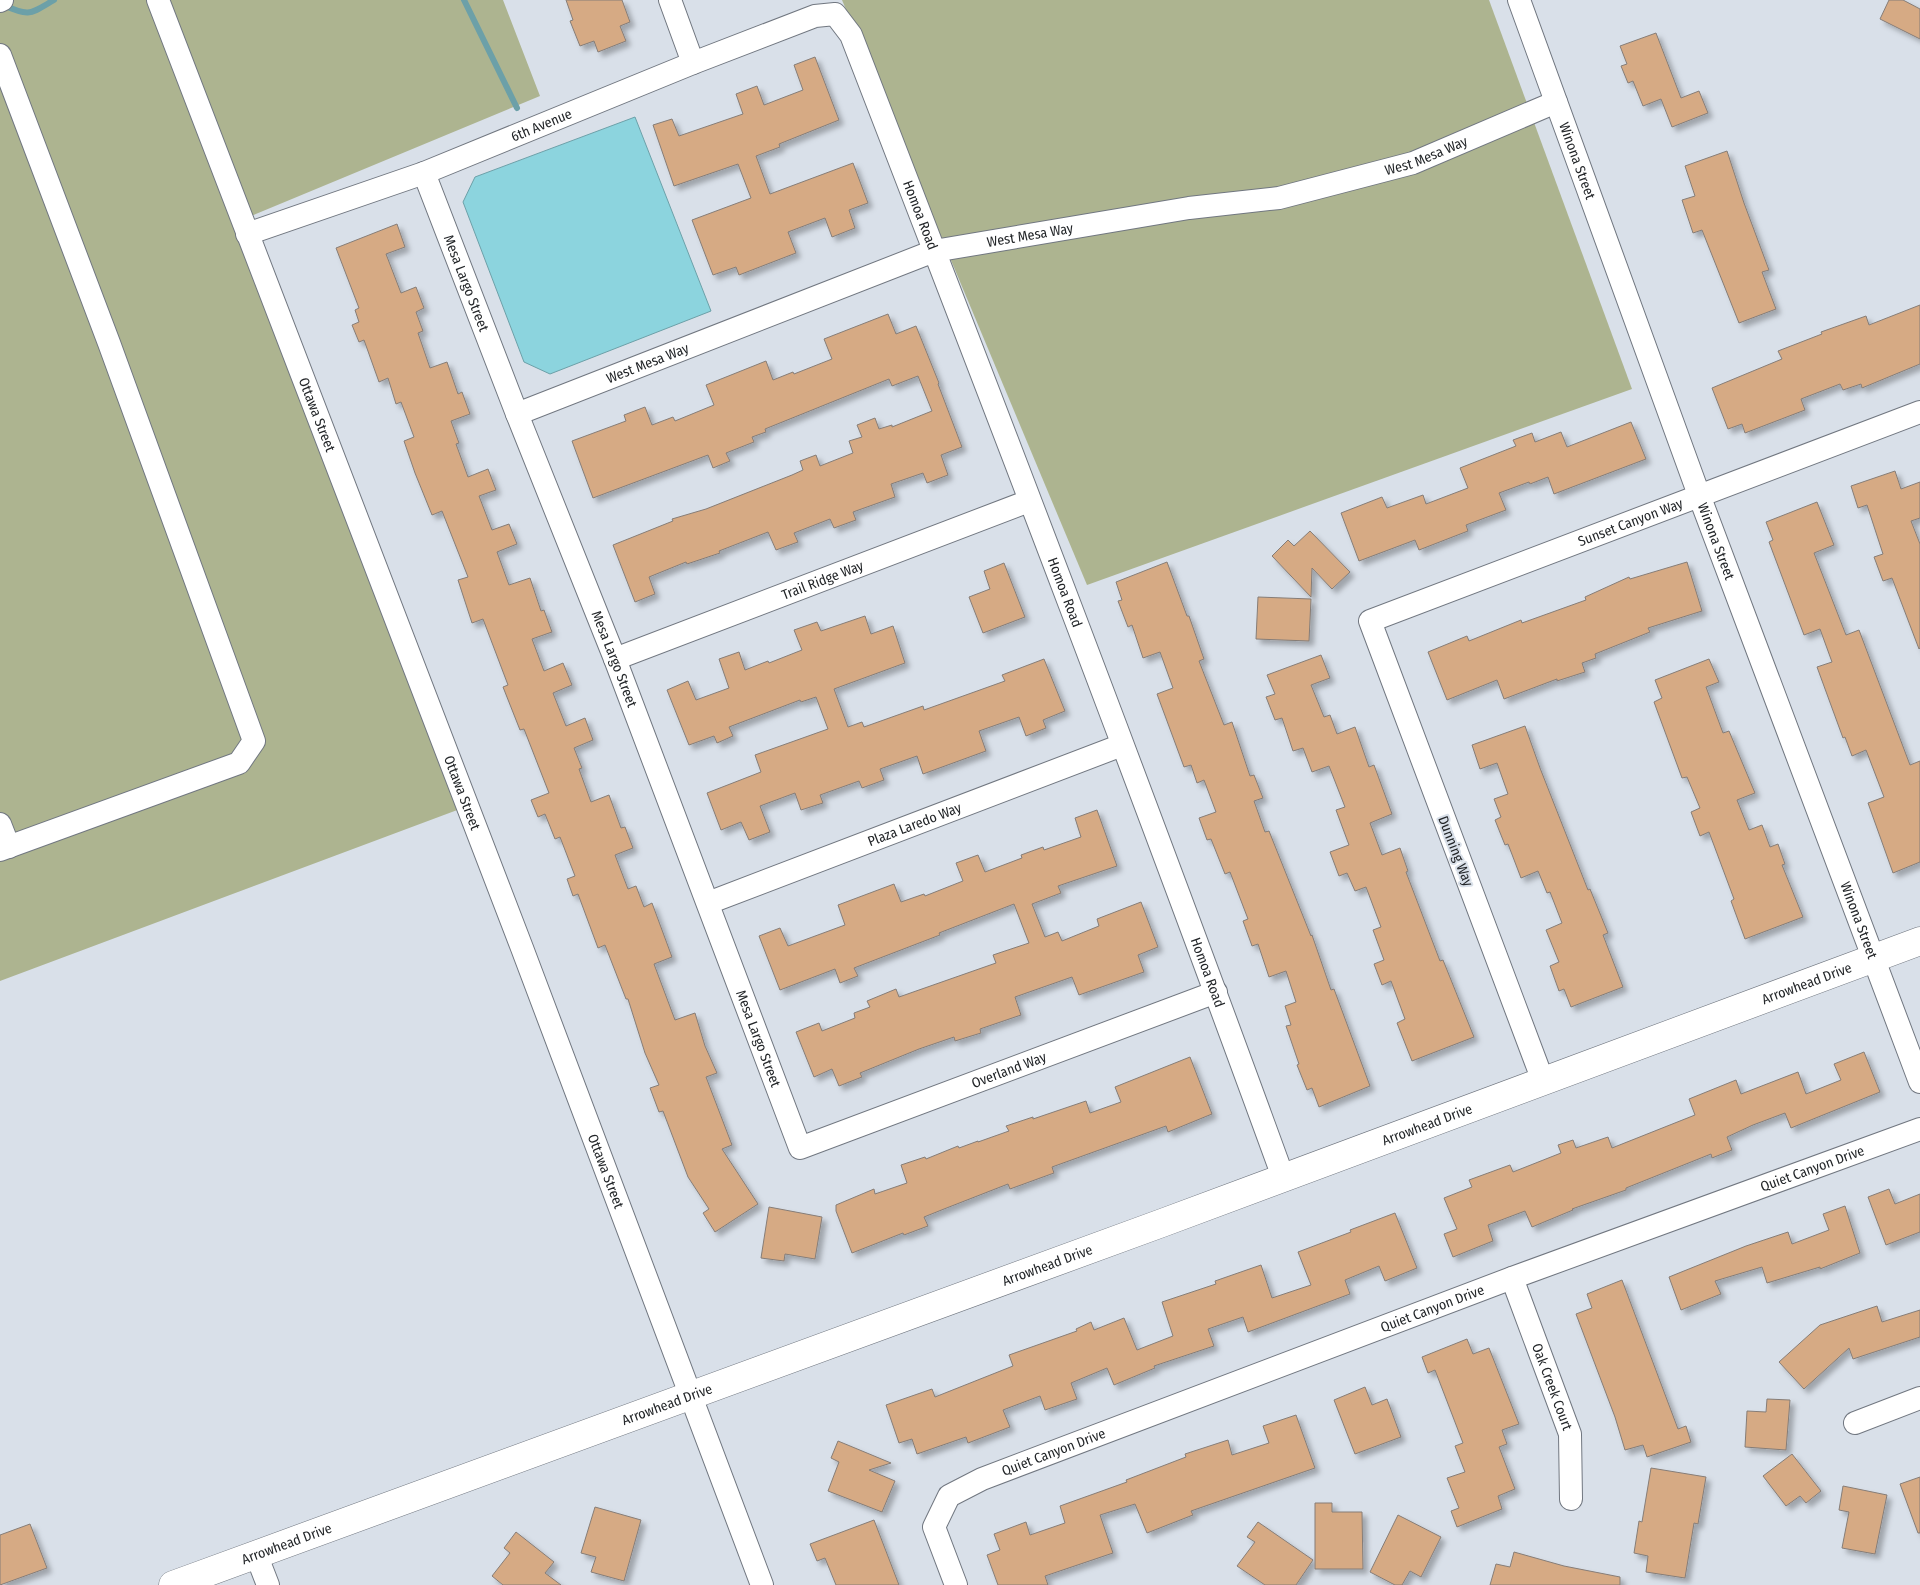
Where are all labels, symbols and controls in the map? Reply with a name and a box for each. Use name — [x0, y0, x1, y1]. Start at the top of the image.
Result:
street label: 6th Avenue — [509, 105, 575, 146]
street label: Winona Street — [1555, 120, 1599, 202]
street label: West Mesa Way — [1383, 133, 1471, 179]
street label: Homoa Road — [899, 178, 941, 252]
street label: West Mesa Way — [986, 220, 1075, 251]
street label: Mesa Largo Street — [440, 233, 492, 334]
street label: West Mesa Way — [604, 339, 692, 387]
street label: Ottawa Street — [295, 375, 339, 455]
street label: Sunset Canyon Way — [1576, 495, 1686, 550]
street label: Winona Street — [1694, 500, 1738, 583]
street label: Homoa Road — [1044, 555, 1086, 630]
street label: Trail Ridge Way — [779, 557, 867, 604]
street label: Mesa Largo Street — [588, 608, 641, 710]
street label: Ottawa Street — [440, 753, 484, 833]
street label: Plaza Laredo Way — [865, 799, 965, 850]
street label: Dunning Way — [1434, 814, 1477, 889]
street label: Winona Street — [1836, 880, 1881, 962]
street label: Homoa Road — [1187, 935, 1228, 1010]
street label: Arrowhead Drive — [1759, 959, 1854, 1008]
street label: Mesa Largo Street — [732, 988, 784, 1090]
street label: Overland Way — [969, 1048, 1049, 1092]
street label: Arrowhead Drive — [1380, 1100, 1475, 1149]
street label: Ottawa Street — [584, 1132, 628, 1211]
street label: Quiet Canyon Drive — [1758, 1142, 1867, 1196]
street label: Arrowhead Drive — [1000, 1241, 1095, 1290]
street label: Quiet Canyon Drive — [1378, 1281, 1487, 1336]
street label: Oak Creek Court — [1528, 1341, 1576, 1433]
street label: Arrowhead Drive — [620, 1380, 715, 1429]
street label: Quiet Canyon Drive — [999, 1425, 1108, 1480]
street label: Arrowhead Drive — [239, 1520, 334, 1568]

